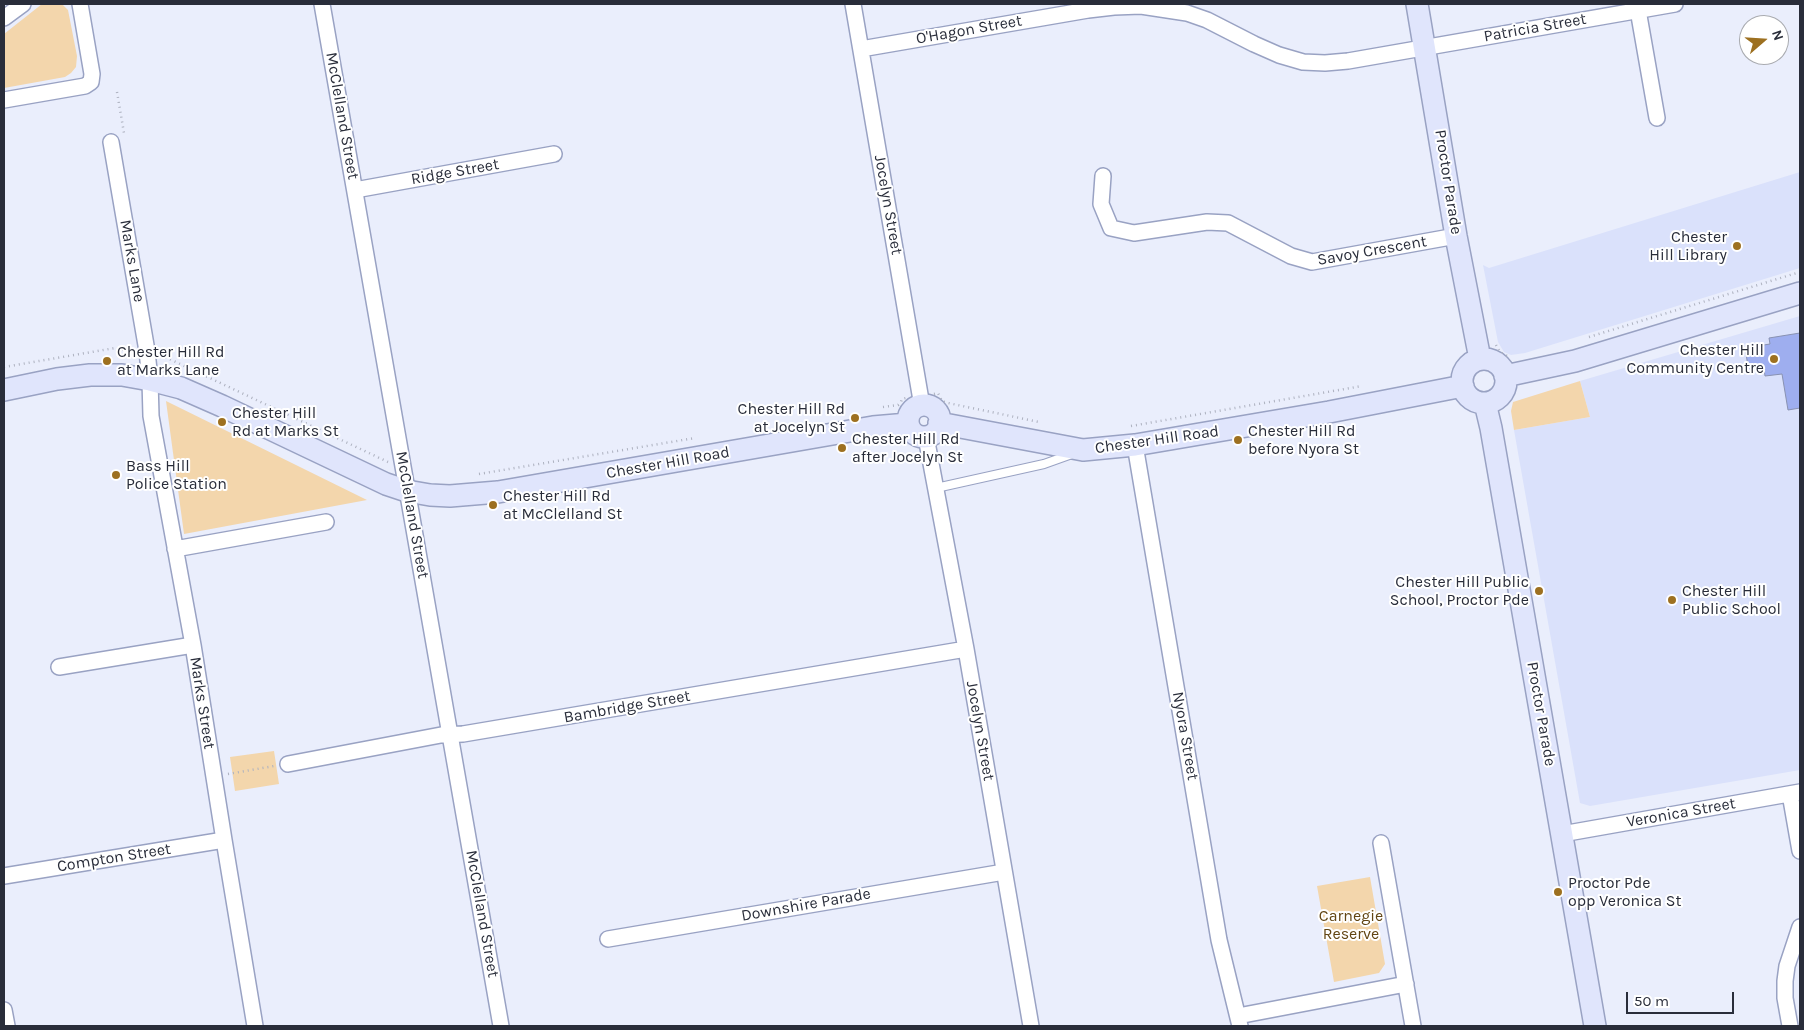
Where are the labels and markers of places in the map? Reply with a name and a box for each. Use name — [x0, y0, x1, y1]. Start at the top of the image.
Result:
place label: Chester Hill Library — [1649, 227, 1727, 265]
marker: Chester Hill Library — [1731, 240, 1743, 252]
place label: Chester Hill Community Centre — [1626, 340, 1764, 378]
place label: Chester Hill Rd at Marks Lane — [117, 342, 224, 380]
marker: Chester Hill Community Centre — [1768, 353, 1780, 365]
marker: Chester Hill Rd at Marks Lane — [101, 355, 113, 367]
place label: Chester Hill Rd at Jocelyn St — [738, 399, 845, 437]
place label: Chester Hill Rd at Marks St — [232, 403, 339, 441]
marker: Chester Hill Rd at Jocelyn St — [849, 412, 861, 424]
marker: Chester Hill Rd at Marks St — [216, 416, 228, 428]
place label: Chester Hill Rd before Nyora St — [1248, 421, 1359, 459]
place label: Chester Hill Rd after Jocelyn St — [852, 429, 963, 467]
marker: Chester Hill Rd before Nyora St — [1232, 434, 1244, 446]
marker: Chester Hill Rd after Jocelyn St — [836, 442, 848, 454]
place label: Bass Hill Police Station — [126, 456, 227, 494]
marker: Bass Hill Police Station — [110, 469, 122, 481]
place label: Chester Hill Rd at McClelland St — [503, 486, 622, 524]
marker: Chester Hill Rd at McClelland St — [487, 499, 499, 511]
place label: Chester Hill Public School, Proctor Pde — [1390, 572, 1529, 610]
place label: Chester Hill Public School — [1682, 581, 1781, 619]
marker: Chester Hill Public School, Proctor Pde — [1533, 585, 1545, 597]
marker: Chester Hill Public School — [1666, 594, 1678, 606]
place label: Proctor Pde opp Veronica St — [1568, 873, 1681, 911]
marker: Proctor Pde opp Veronica St — [1552, 886, 1564, 898]

